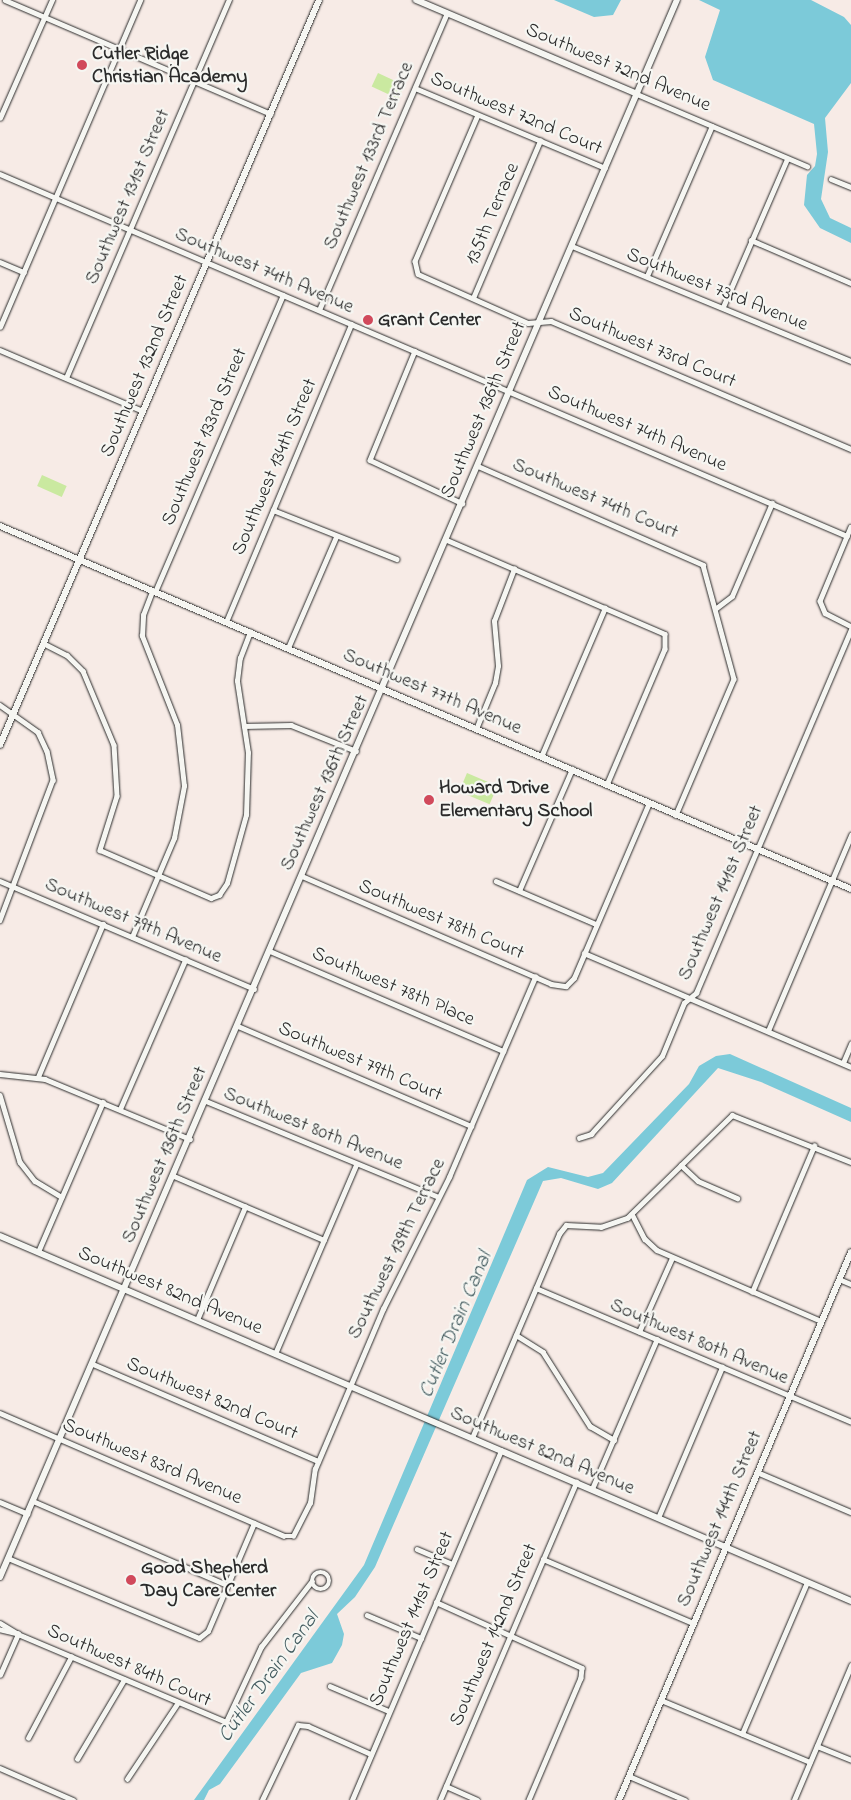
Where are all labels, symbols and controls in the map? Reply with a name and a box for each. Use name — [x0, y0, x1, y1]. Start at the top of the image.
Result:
street label: Southwest 72nd Avenue — [522, 18, 714, 118]
place label: Cutler Ridge Christian Academy — [92, 42, 247, 89]
marker: Cutler Ridge Christian Academy — [76, 59, 88, 71]
street label: Southwest 133rd Terrace — [319, 59, 419, 253]
street label: Southwest 72nd Court — [426, 67, 606, 161]
street label: Southwest 131st Street — [80, 106, 176, 288]
street label: 135th Terrace — [461, 159, 525, 269]
street label: Southwest 74th Avenue — [171, 222, 357, 320]
street label: Southwest 73rd Avenue — [623, 243, 811, 337]
street label: Southwest 132nd Street — [96, 271, 194, 461]
street label: Southwest 73rd Court — [565, 302, 739, 394]
place label: Grant Center — [378, 308, 481, 332]
marker: Grant Center — [362, 314, 374, 326]
street label: Southwest 136th Street — [436, 318, 532, 502]
street label: Southwest 133rd Street — [157, 345, 253, 529]
street label: Southwest 134th Street — [227, 375, 323, 559]
street label: Southwest 74th Avenue — [544, 380, 730, 478]
street label: Southwest 74th Court — [508, 453, 682, 545]
street label: Southwest 77th Avenue — [339, 643, 525, 741]
street label: Southwest 136th Street — [275, 691, 375, 875]
place label: Howard Drive Elementary School — [439, 776, 592, 823]
marker: Howard Drive Elementary School — [423, 794, 435, 806]
street label: Southwest 141st Street — [673, 802, 769, 984]
street label: Southwest 79th Avenue — [41, 873, 225, 969]
street label: Southwest 78th Court — [355, 874, 527, 966]
street label: Southwest 78th Place — [308, 942, 478, 1032]
street label: Southwest 79th Court — [274, 1017, 446, 1107]
street label: Southwest 136th Street — [117, 1063, 213, 1247]
street label: Southwest 80th Avenue — [220, 1082, 406, 1176]
street label: Southwest 139th Terrace — [343, 1155, 451, 1343]
street label: Southwest 82nd Avenue — [74, 1241, 266, 1341]
water label: Cutler Drain Canal — [414, 1248, 498, 1402]
street label: Southwest 80th Avenue — [606, 1293, 792, 1391]
street label: Southwest 82nd Court — [123, 1352, 301, 1446]
street label: Southwest 82nd Avenue — [446, 1401, 638, 1501]
street label: Southwest 83rd Avenue — [59, 1413, 245, 1511]
street label: Southwest 144th Street — [672, 1427, 768, 1611]
street label: Southwest 141st Street — [364, 1528, 460, 1710]
street label: Southwest 142nd Street — [445, 1540, 543, 1730]
place label: Good Shepherd Day Care Center — [141, 1556, 276, 1603]
marker: Good Shepherd Day Care Center — [125, 1574, 137, 1586]
water label: Cutler Drain Canal — [213, 1607, 325, 1747]
street label: Southwest 84th Court — [43, 1619, 215, 1713]

